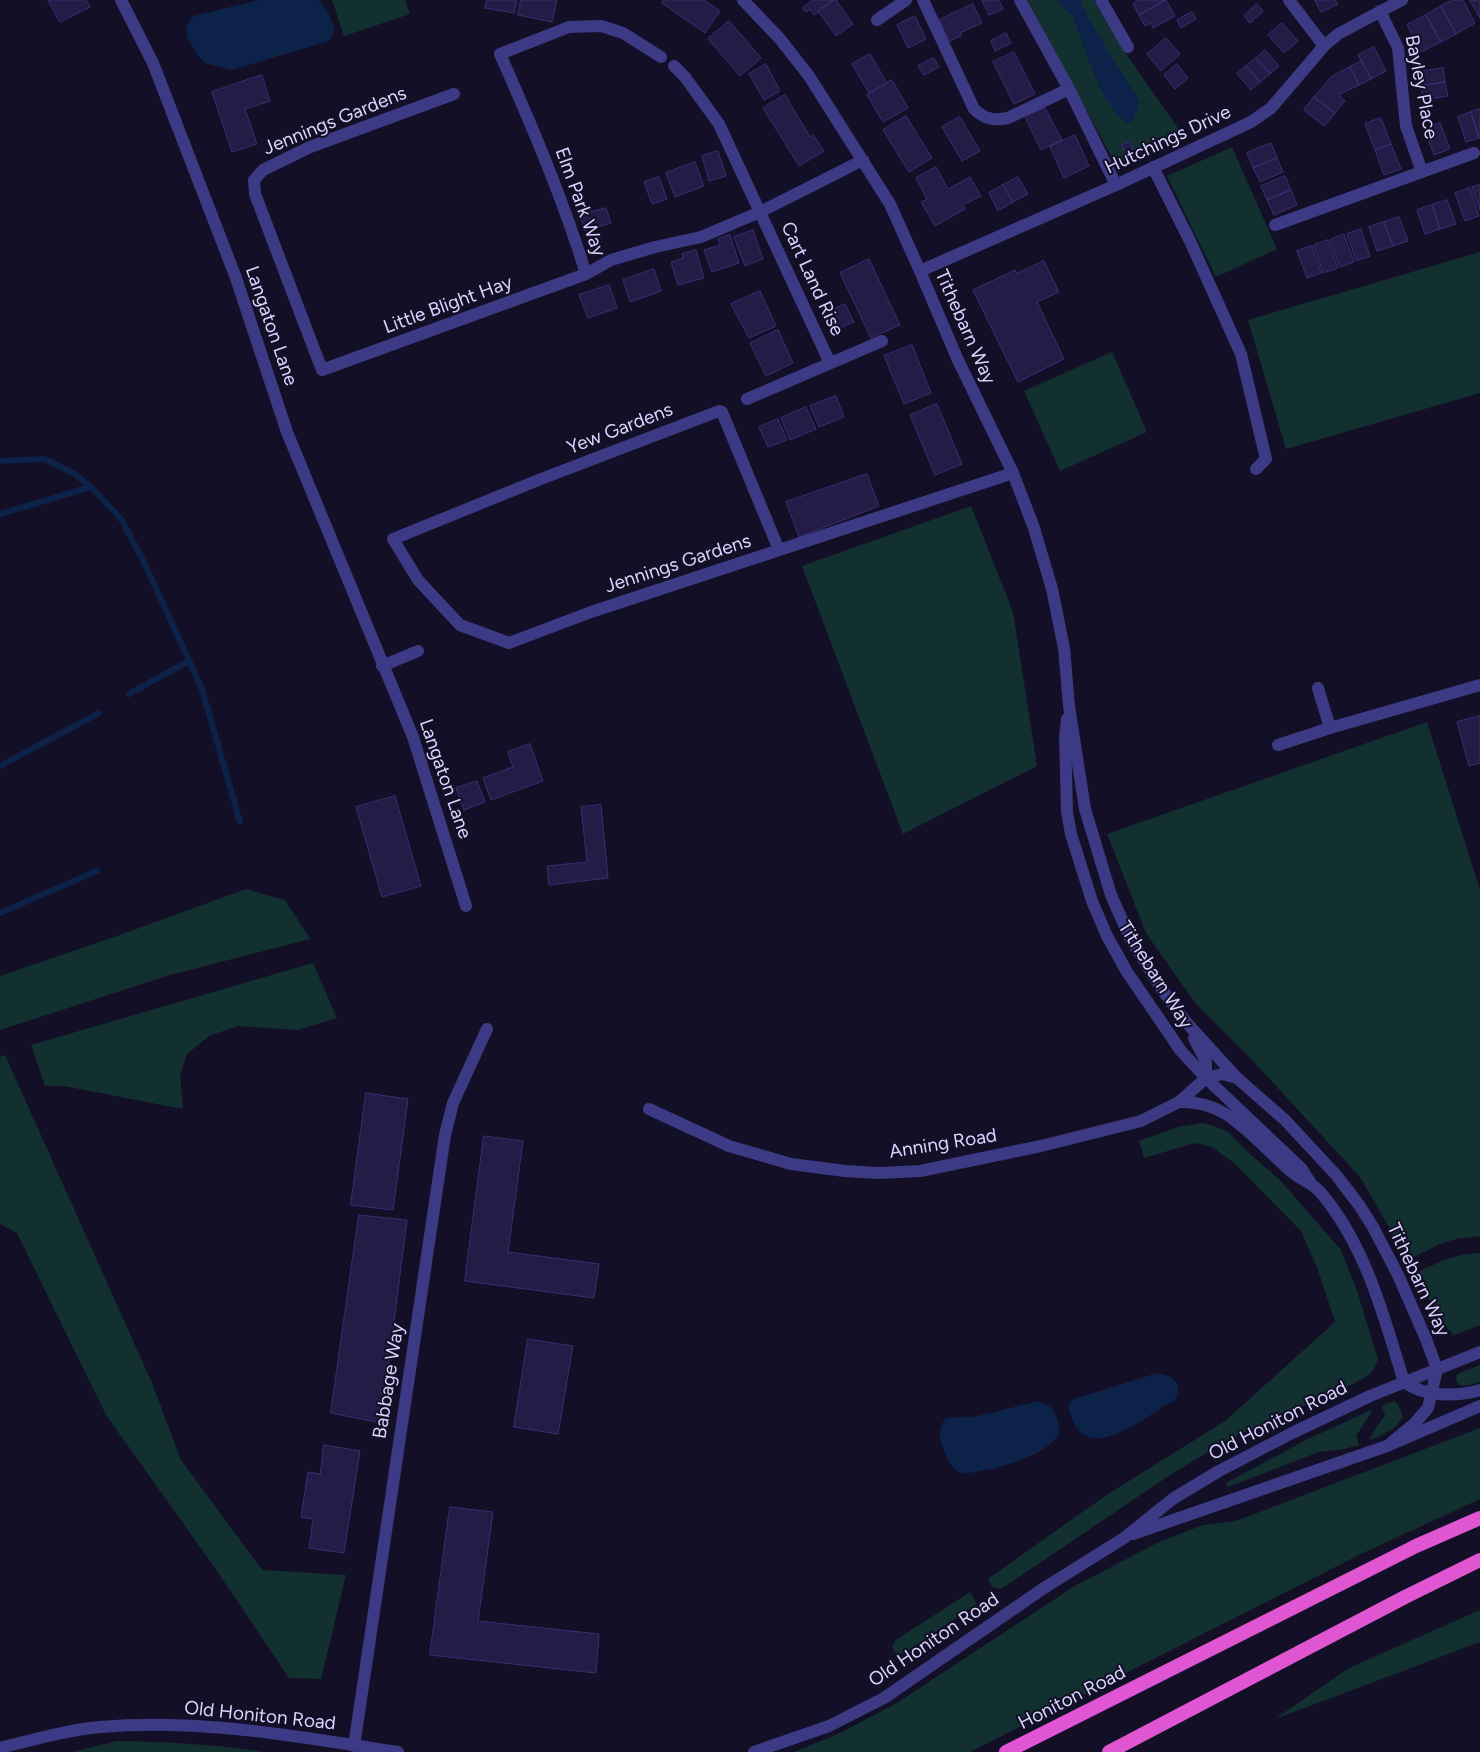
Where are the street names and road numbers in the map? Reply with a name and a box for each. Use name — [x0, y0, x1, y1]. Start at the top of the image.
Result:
street label: Bayley Place — [1400, 33, 1442, 141]
street label: Jennings Gardens — [260, 82, 410, 160]
street label: Hutchings Drive — [1101, 101, 1235, 179]
street label: Elm Park Way — [550, 144, 610, 260]
street label: Cart Land Rise — [776, 218, 848, 340]
street label: Langaton Lane — [240, 263, 302, 389]
street label: Tithebarn Way — [930, 266, 1000, 388]
street label: Little Blight Hay — [380, 271, 516, 339]
street label: Yew Gardens — [564, 398, 676, 460]
street label: Jennings Gardens — [602, 530, 754, 598]
street label: Langaton Lane — [414, 716, 476, 842]
street label: Tithebarn Way — [1113, 917, 1197, 1033]
street label: Anning Road — [888, 1124, 998, 1164]
street label: Tithebarn Way — [1382, 1220, 1454, 1340]
street label: Babbage Way — [369, 1322, 409, 1440]
street label: Old Honiton Road — [1205, 1376, 1351, 1466]
street label: Old Honiton Road — [865, 1588, 1003, 1692]
street label: Honiton Road — [1014, 1661, 1130, 1735]
street label: Old Honiton Road — [183, 1697, 337, 1735]

